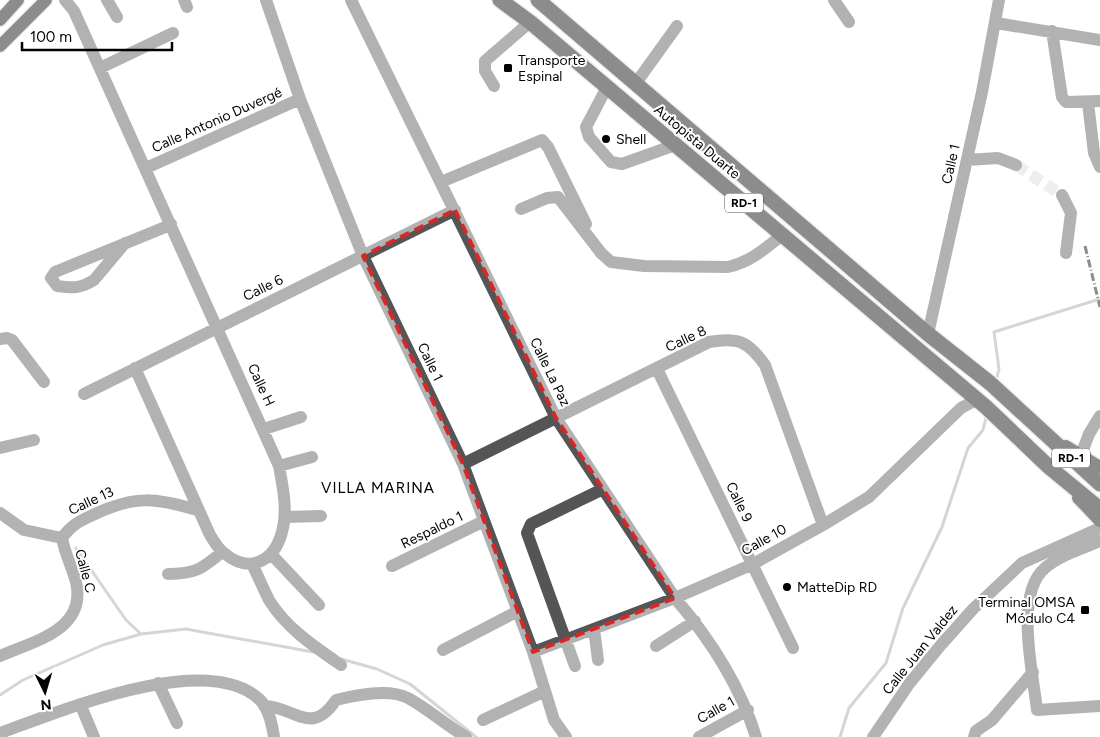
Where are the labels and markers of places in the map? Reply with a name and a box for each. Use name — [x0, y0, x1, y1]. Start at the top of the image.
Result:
place label: Transporte Espinal — [518, 52, 586, 85]
marker: Transporte Espinal — [502, 62, 514, 74]
place label: Shell — [616, 131, 646, 148]
marker: Shell — [600, 133, 612, 145]
place label: MatteDip RD — [797, 579, 877, 596]
marker: MatteDip RD — [781, 581, 793, 593]
place label: Terminal OMSA Módulo C4 — [978, 594, 1076, 627]
marker: Terminal OMSA Módulo C4 — [1079, 604, 1091, 616]

